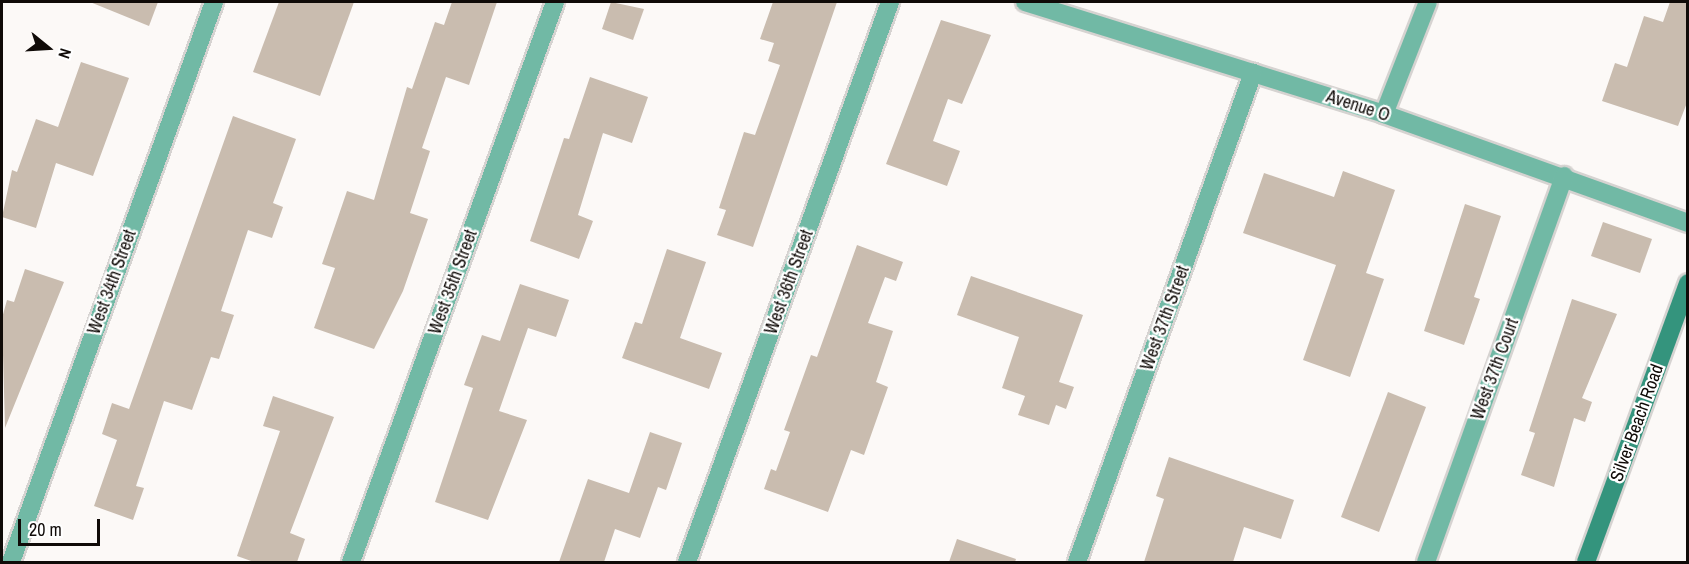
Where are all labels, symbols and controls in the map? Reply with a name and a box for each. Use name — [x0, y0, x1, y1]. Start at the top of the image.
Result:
north arrow — [18, 18, 78, 78]
text: N — [53, 46, 77, 61]
street label: Avenue O — [1324, 86, 1392, 126]
street label: West 34th Street — [83, 227, 141, 337]
street label: West 35th Street — [424, 227, 482, 337]
street label: West 36th Street — [760, 227, 818, 337]
street label: West 37th Street — [1136, 263, 1194, 373]
street label: West 37th Court — [1467, 315, 1523, 423]
street label: Silver Beach Road — [1606, 361, 1668, 485]
scale bar — [21, 507, 104, 545]
text: 20 m — [29, 517, 62, 542]

